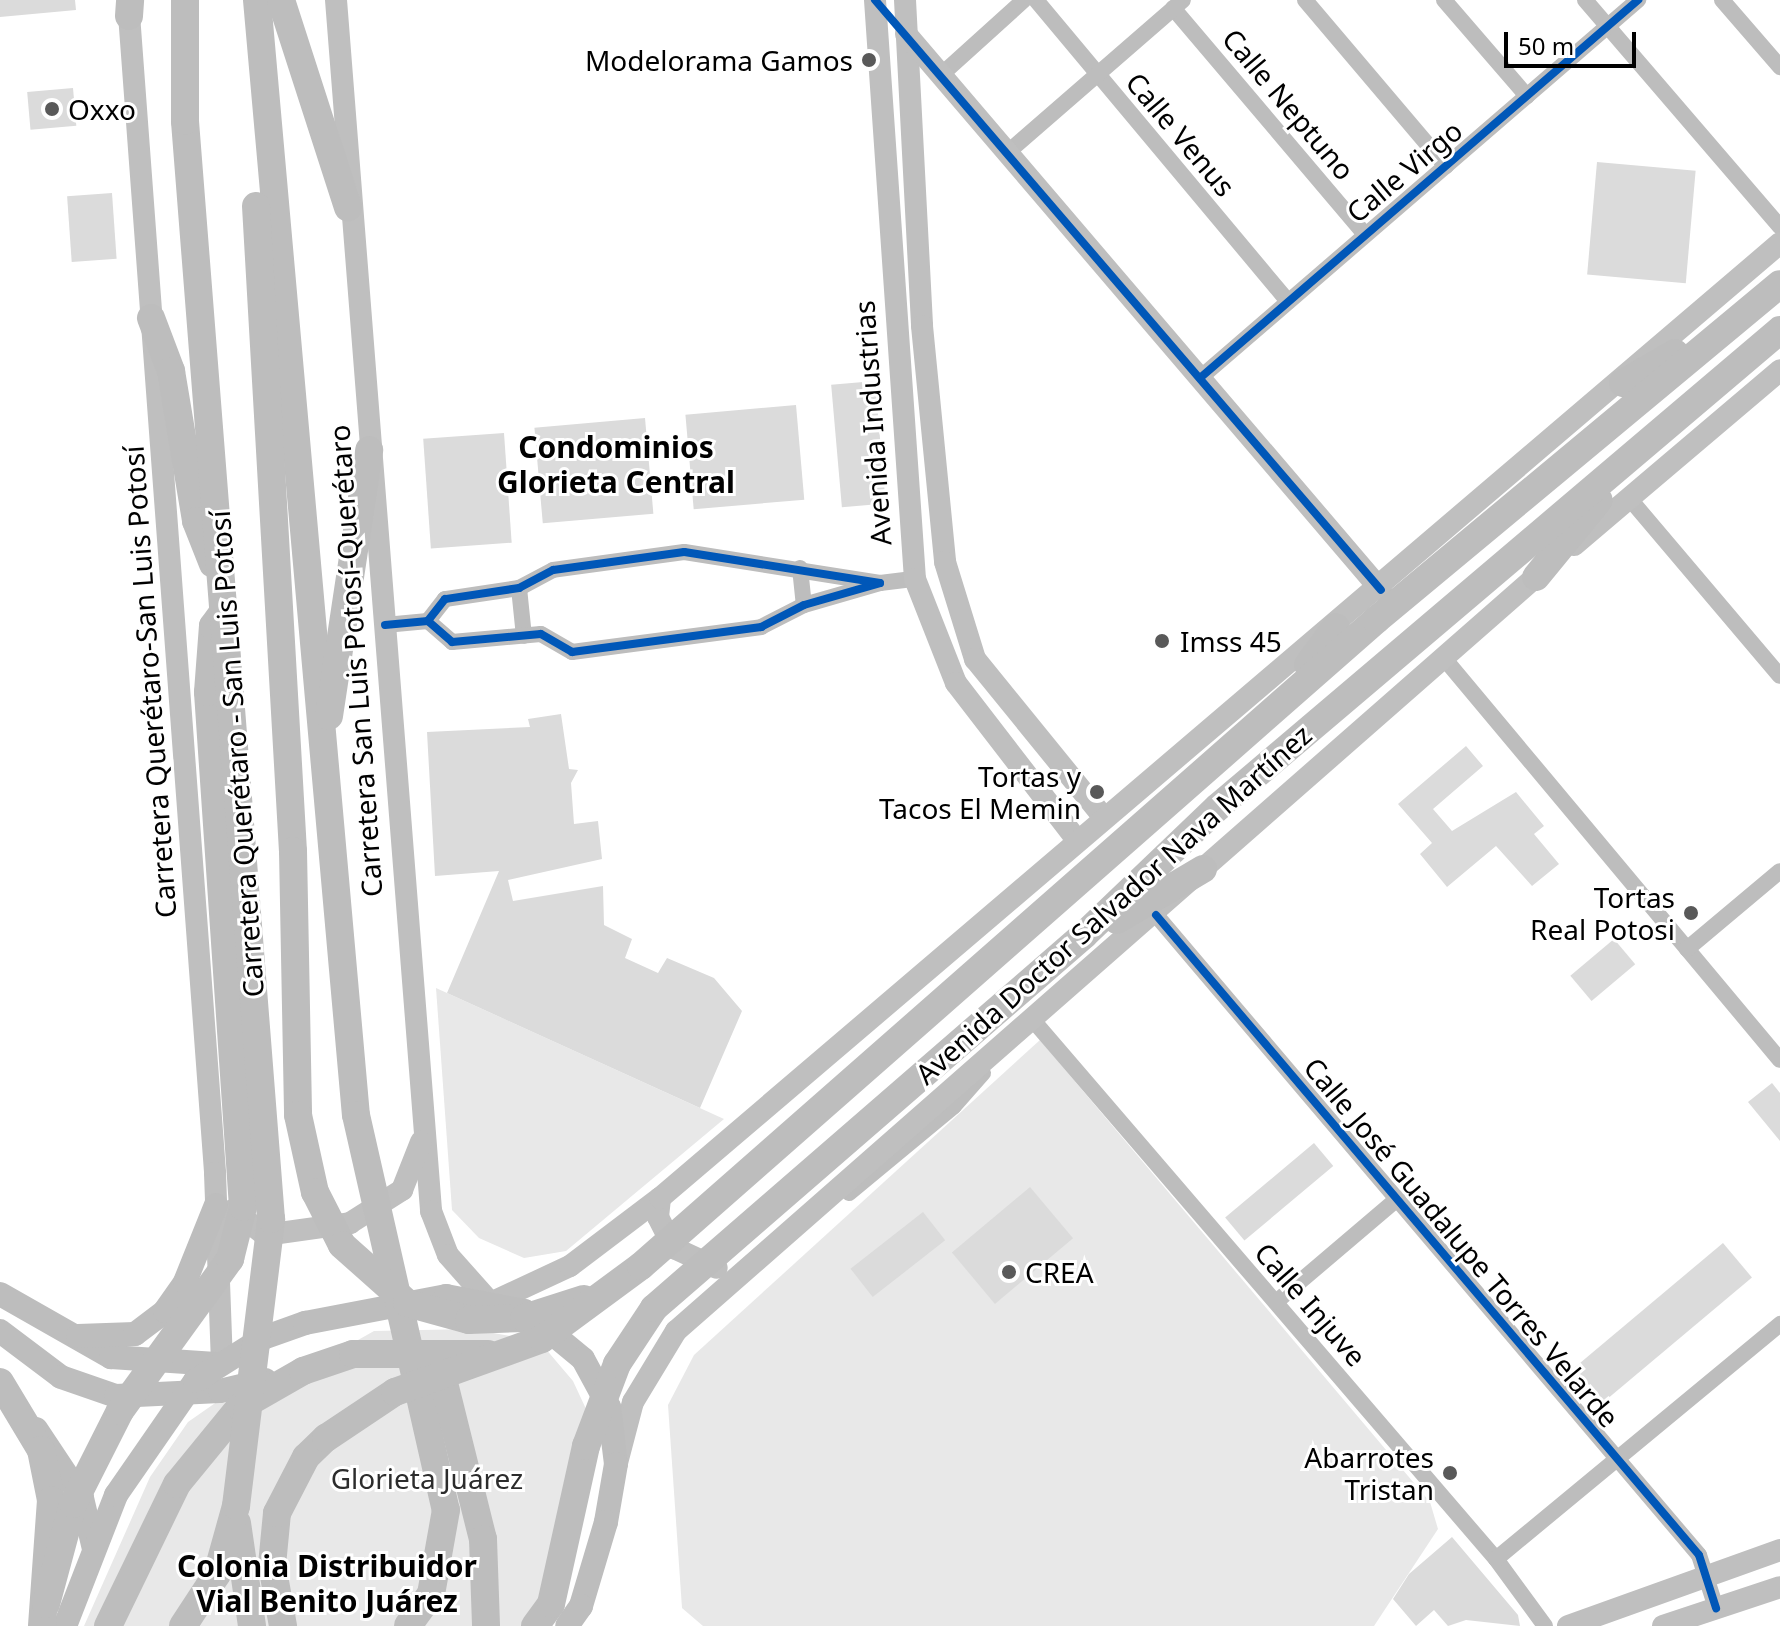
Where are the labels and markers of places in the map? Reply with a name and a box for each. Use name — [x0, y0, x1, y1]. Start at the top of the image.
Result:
place label: Modelorama Gamos — [585, 43, 853, 77]
marker: Modelorama Gamos — [860, 51, 878, 69]
place label: Oxxo — [68, 92, 136, 126]
marker: Oxxo — [43, 100, 61, 118]
place label: Imss 45 — [1180, 624, 1282, 658]
marker: Imss 45 — [1151, 630, 1173, 652]
place label: Tortas y Tacos El Memin — [879, 759, 1081, 825]
marker: Tortas y Tacos El Memin — [1088, 783, 1106, 801]
place label: Tortas Real Potosi — [1530, 880, 1675, 946]
marker: Tortas Real Potosi — [1682, 904, 1700, 922]
place label: CREA — [1025, 1255, 1094, 1289]
marker: CREA — [1000, 1263, 1018, 1281]
place label: Abarrotes Tristan — [1304, 1440, 1434, 1506]
marker: Abarrotes Tristan — [1441, 1464, 1459, 1482]

